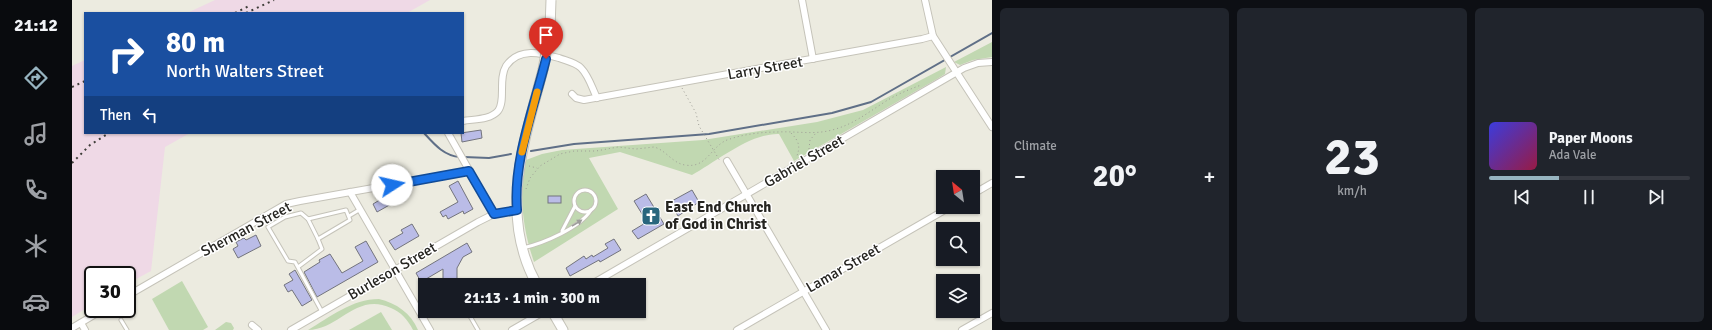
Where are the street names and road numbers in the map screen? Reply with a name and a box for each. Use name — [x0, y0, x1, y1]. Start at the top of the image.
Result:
street label: Larry Street — [726, 53, 804, 83]
street label: Gabriel Street — [761, 131, 847, 191]
street label: Sherman Street — [198, 198, 294, 260]
street label: Burleson Street — [344, 238, 440, 304]
street label: Lamar Street — [803, 240, 883, 296]

